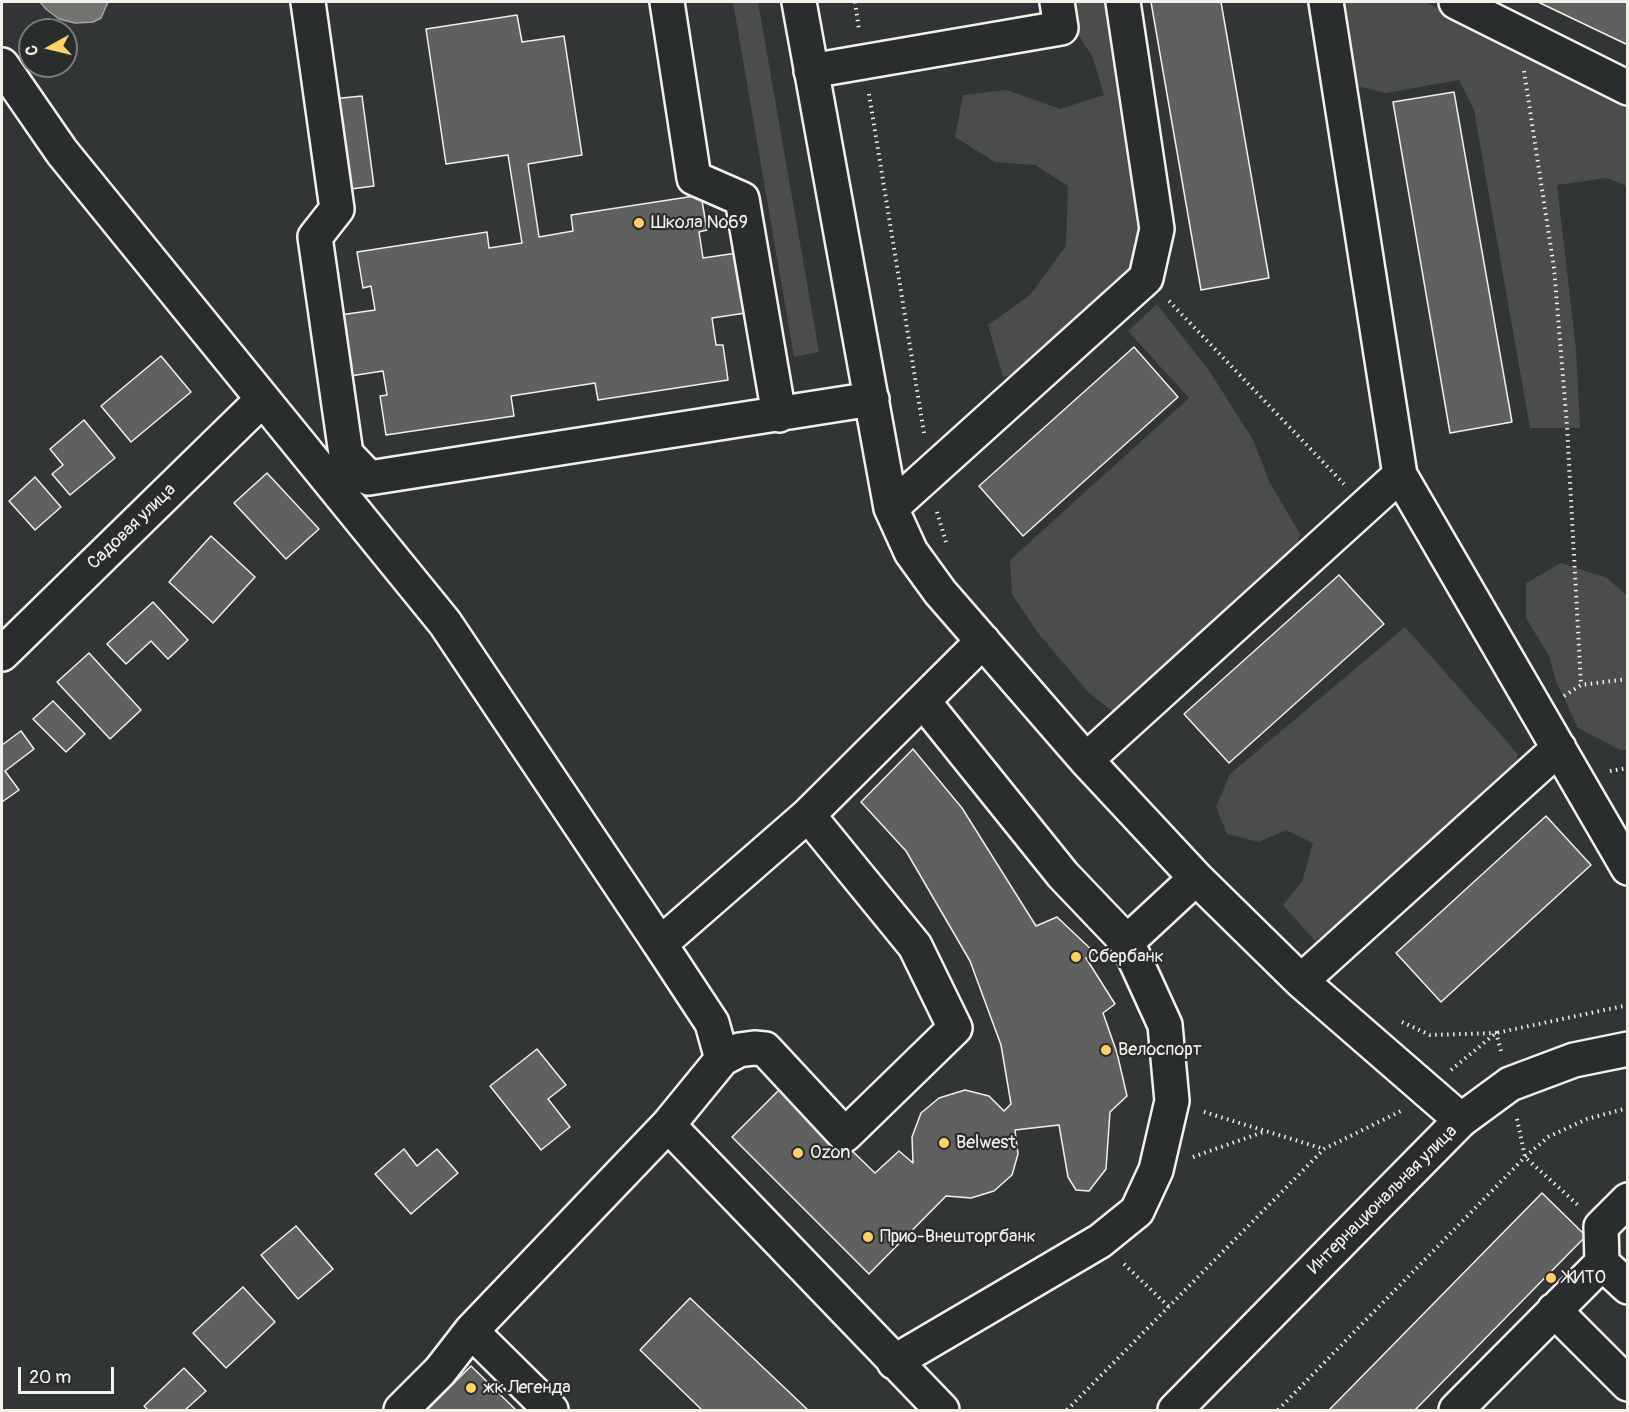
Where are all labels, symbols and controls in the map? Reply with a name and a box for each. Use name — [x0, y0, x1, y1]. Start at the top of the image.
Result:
north arrow — [18, 18, 78, 78]
text: С — [22, 44, 43, 57]
place label: Школа №69 — [651, 212, 748, 234]
marker: Школа №69 — [632, 216, 646, 230]
street label: Садовая улица — [83, 480, 181, 574]
place label: Сбербанк — [1088, 946, 1164, 968]
marker: Сбербанк — [1069, 950, 1083, 964]
place label: Велоспорт — [1118, 1039, 1202, 1061]
marker: Велоспорт — [1099, 1043, 1113, 1057]
street label: Интернациональная улица — [1304, 1121, 1462, 1279]
place label: Belwest — [956, 1132, 1016, 1154]
marker: Belwest — [937, 1136, 951, 1150]
place label: Ozon — [810, 1142, 850, 1164]
marker: Ozon — [791, 1146, 805, 1160]
place label: Прио-Внешторгбанк — [880, 1226, 1036, 1248]
marker: Прио-Внешторгбанк — [861, 1230, 875, 1244]
place label: ЖИТО — [1563, 1267, 1606, 1289]
marker: ЖИТО — [1544, 1271, 1558, 1285]
scale bar — [21, 1355, 117, 1393]
text: 20 m — [29, 1366, 71, 1389]
place label: жк Легенда — [483, 1377, 571, 1399]
marker: жк Легенда — [464, 1381, 478, 1395]

